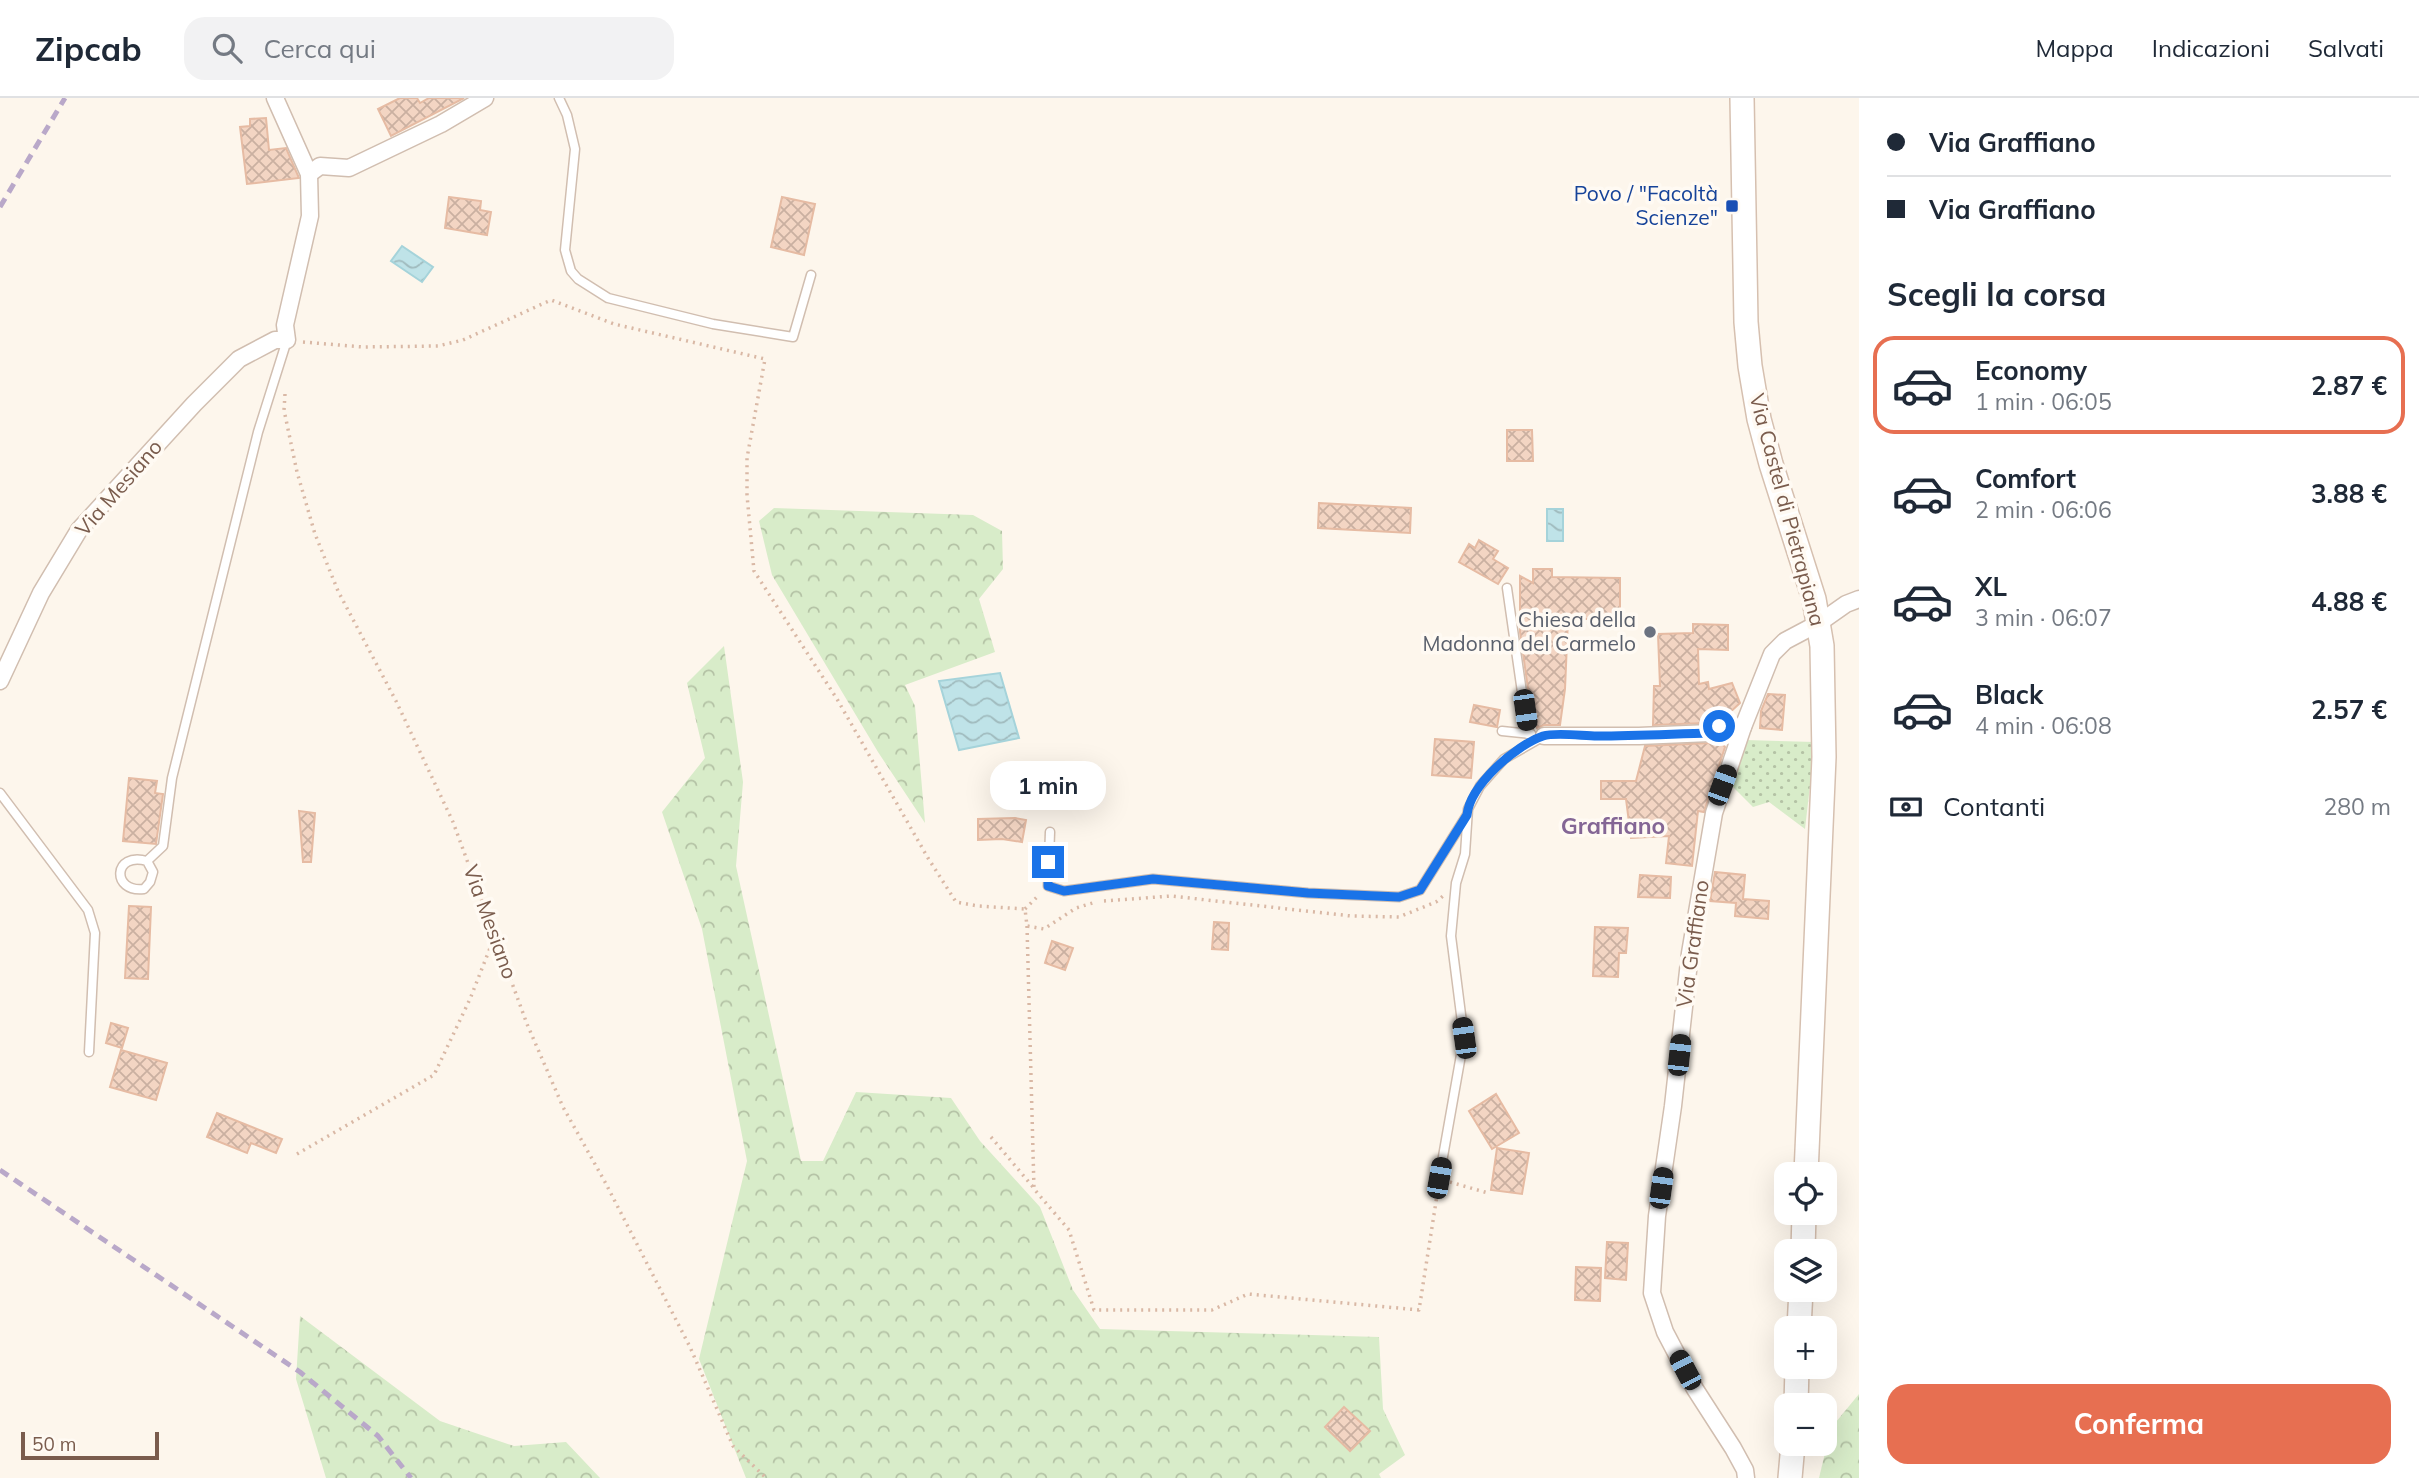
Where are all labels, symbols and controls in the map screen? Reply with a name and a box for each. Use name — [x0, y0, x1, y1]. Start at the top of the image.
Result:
search box — [184, 17, 674, 80]
text: Zipcab — [35, 28, 142, 69]
icon: search — [208, 29, 246, 67]
text: Cerca qui — [264, 32, 376, 65]
text: Mappa — [2035, 33, 2114, 63]
text: Indicazioni — [2152, 33, 2270, 63]
text: Salvati — [2308, 33, 2384, 63]
text: Via Graffiano — [1929, 126, 2096, 159]
place label: Povo / "Facoltà Scienze" — [1574, 180, 1718, 230]
text: Via Graffiano — [1929, 193, 2096, 226]
marker: Povo / "Facoltà Scienze" — [1724, 198, 1740, 214]
text: Scegli la corsa — [1887, 274, 2106, 314]
icon: car — [1891, 354, 1954, 417]
text: Economy — [1975, 354, 2087, 387]
text: 2.87 € — [2311, 369, 2387, 402]
text: 1 min · 06:05 — [1975, 387, 2112, 416]
street label: Via Castel di Pietrapiana — [1744, 391, 1832, 629]
street label: Via Mesiano — [69, 434, 167, 541]
icon: car — [1891, 462, 1954, 525]
text: Comfort — [1975, 462, 2076, 495]
text: 3.88 € — [2311, 477, 2387, 510]
text: 2 min · 06:06 — [1975, 495, 2112, 524]
icon: car — [1891, 570, 1954, 633]
text: XL — [1975, 570, 2007, 603]
text: 4.88 € — [2311, 585, 2387, 618]
text: 3 min · 06:07 — [1975, 603, 2112, 632]
place label: Chiesa della Madonna del Carmelo — [1423, 606, 1636, 656]
marker: Chiesa della Madonna del Carmelo — [1642, 624, 1658, 640]
icon: car — [1891, 678, 1954, 741]
text: Black — [1975, 678, 2043, 711]
car — [1512, 688, 1539, 732]
text: 2.57 € — [2311, 693, 2387, 726]
route start — [1703, 710, 1735, 742]
text: 4 min · 06:08 — [1975, 711, 2112, 740]
callout: 1 min — [990, 760, 1106, 810]
car — [1705, 762, 1740, 808]
text: 1 min — [1018, 771, 1078, 800]
icon: cash — [1887, 788, 1925, 826]
text: Contanti — [1943, 790, 2045, 823]
text: 280 m — [2323, 792, 2391, 821]
district label: Graffiano — [1561, 811, 1665, 840]
route end — [1032, 846, 1064, 878]
street label: Via Mesiano — [458, 861, 524, 982]
street label: Via Graffiano — [1670, 878, 1714, 1010]
car — [1451, 1016, 1478, 1060]
car — [1667, 1033, 1692, 1077]
car — [1426, 1155, 1453, 1201]
map controls — [1774, 1162, 1837, 1456]
button: locate — [1774, 1162, 1837, 1225]
car — [1648, 1166, 1675, 1210]
button: layers — [1774, 1239, 1837, 1302]
button: + — [1774, 1316, 1837, 1379]
car — [1666, 1347, 1705, 1393]
button: Conferma — [1887, 1384, 2391, 1464]
button: − — [1774, 1393, 1837, 1456]
scale bar — [21, 1429, 159, 1461]
text: 50 m — [32, 1432, 76, 1456]

